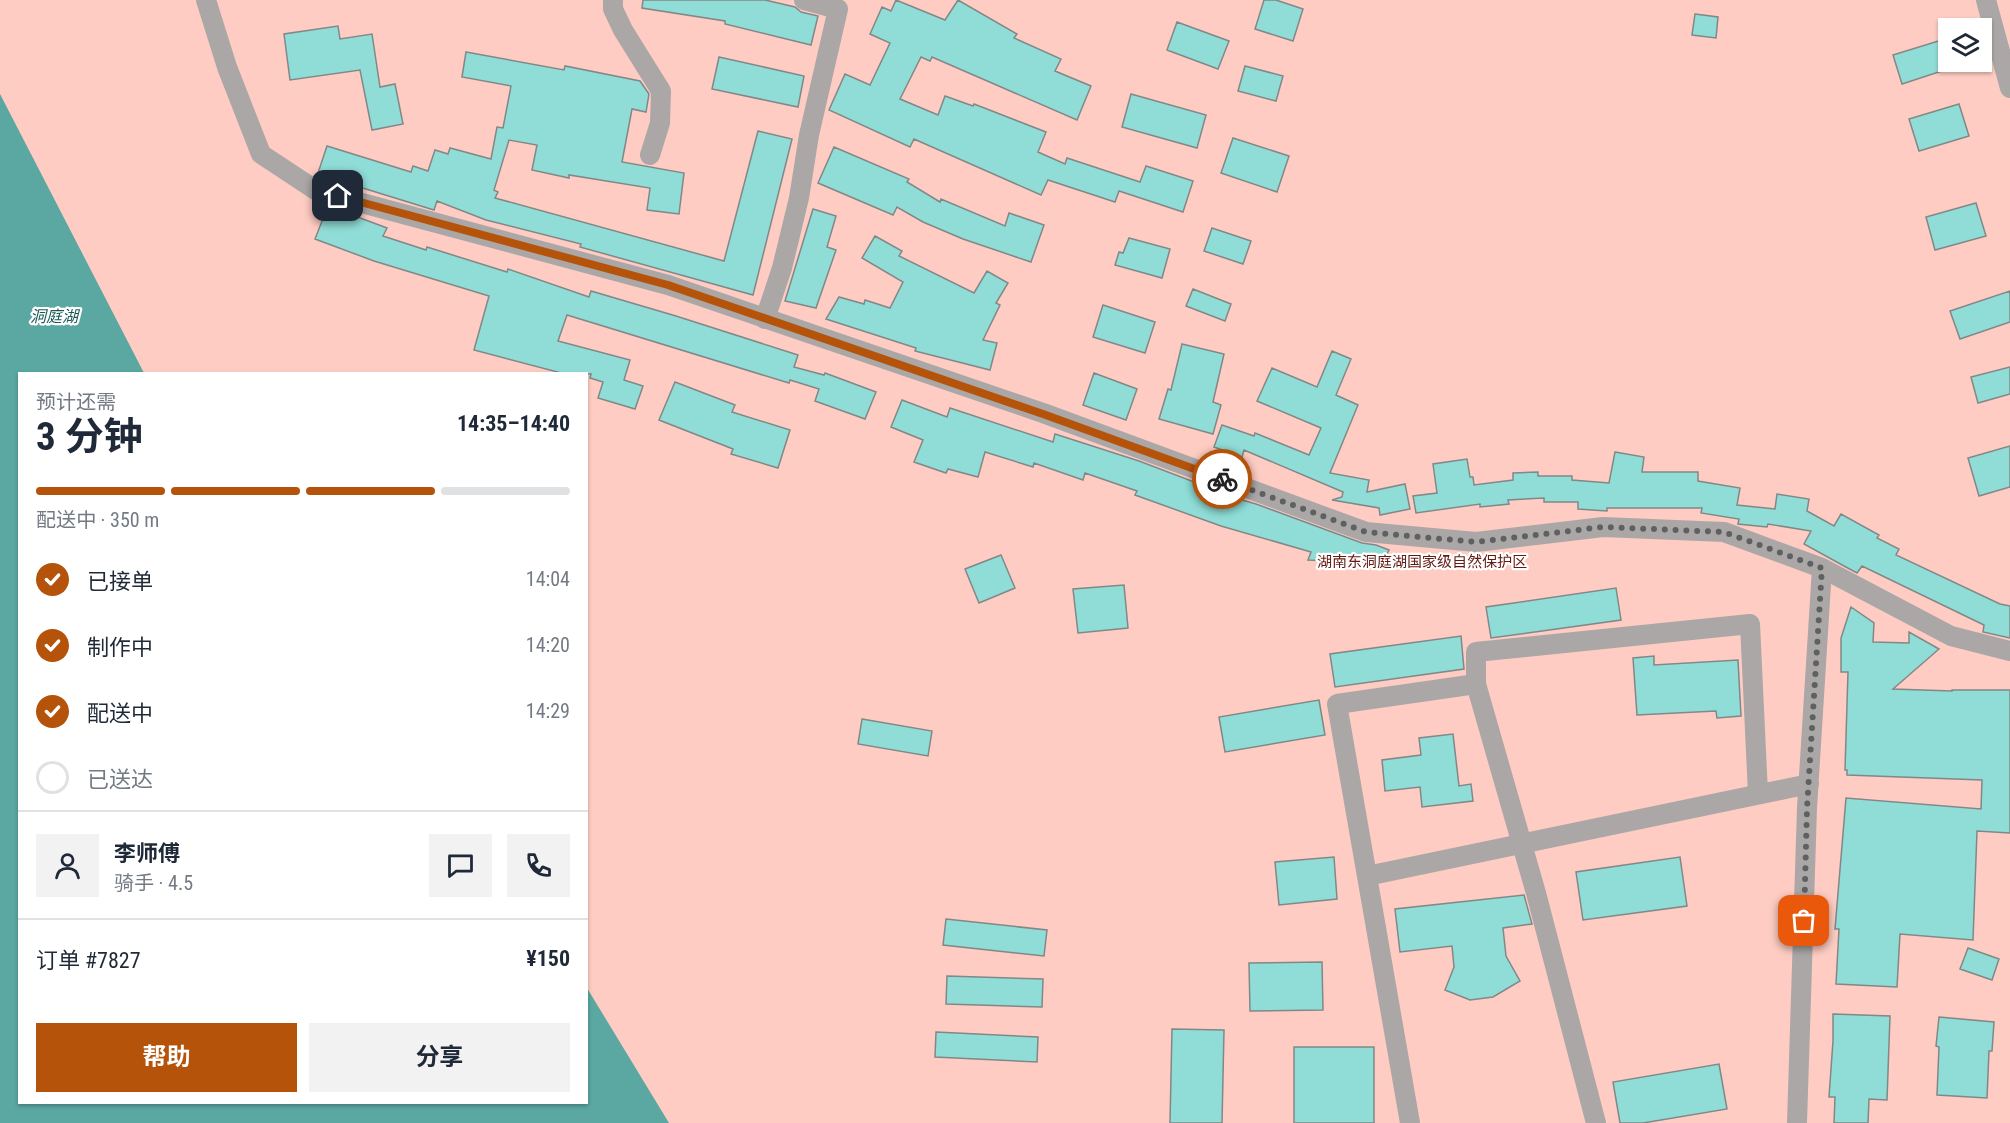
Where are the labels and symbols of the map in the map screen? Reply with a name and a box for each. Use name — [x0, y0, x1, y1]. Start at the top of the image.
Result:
pin — [312, 170, 363, 221]
water label: 洞庭湖 — [30, 307, 81, 326]
courier — [1192, 449, 1252, 509]
park label: 湖南东洞庭湖国家级自然保护区 — [1317, 553, 1527, 571]
pin — [1778, 895, 1829, 946]

